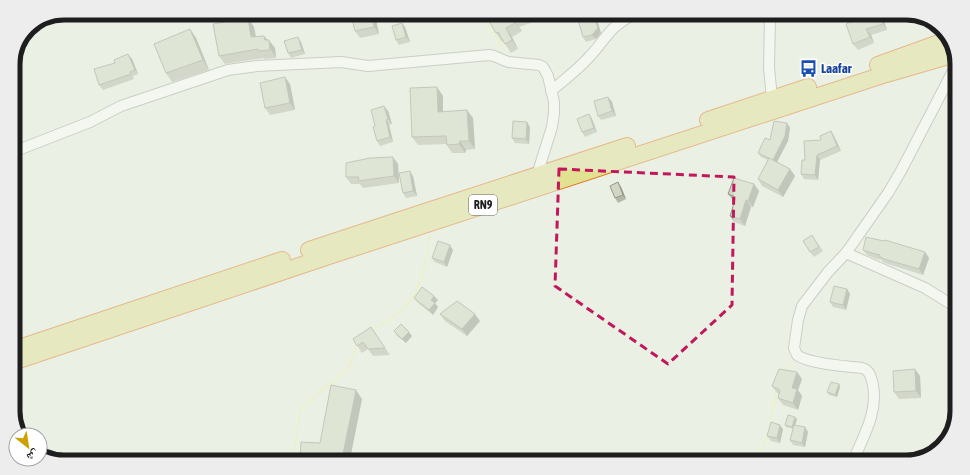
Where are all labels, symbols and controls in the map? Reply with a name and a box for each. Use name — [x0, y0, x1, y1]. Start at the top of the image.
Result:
bus stop icon: Laafar — [798, 58, 818, 78]
place label: Laafar — [821, 61, 853, 76]
road number: RN9 — [469, 195, 497, 215]
north arrow — [8, 427, 48, 467]
text: ش — [24, 446, 41, 464]

